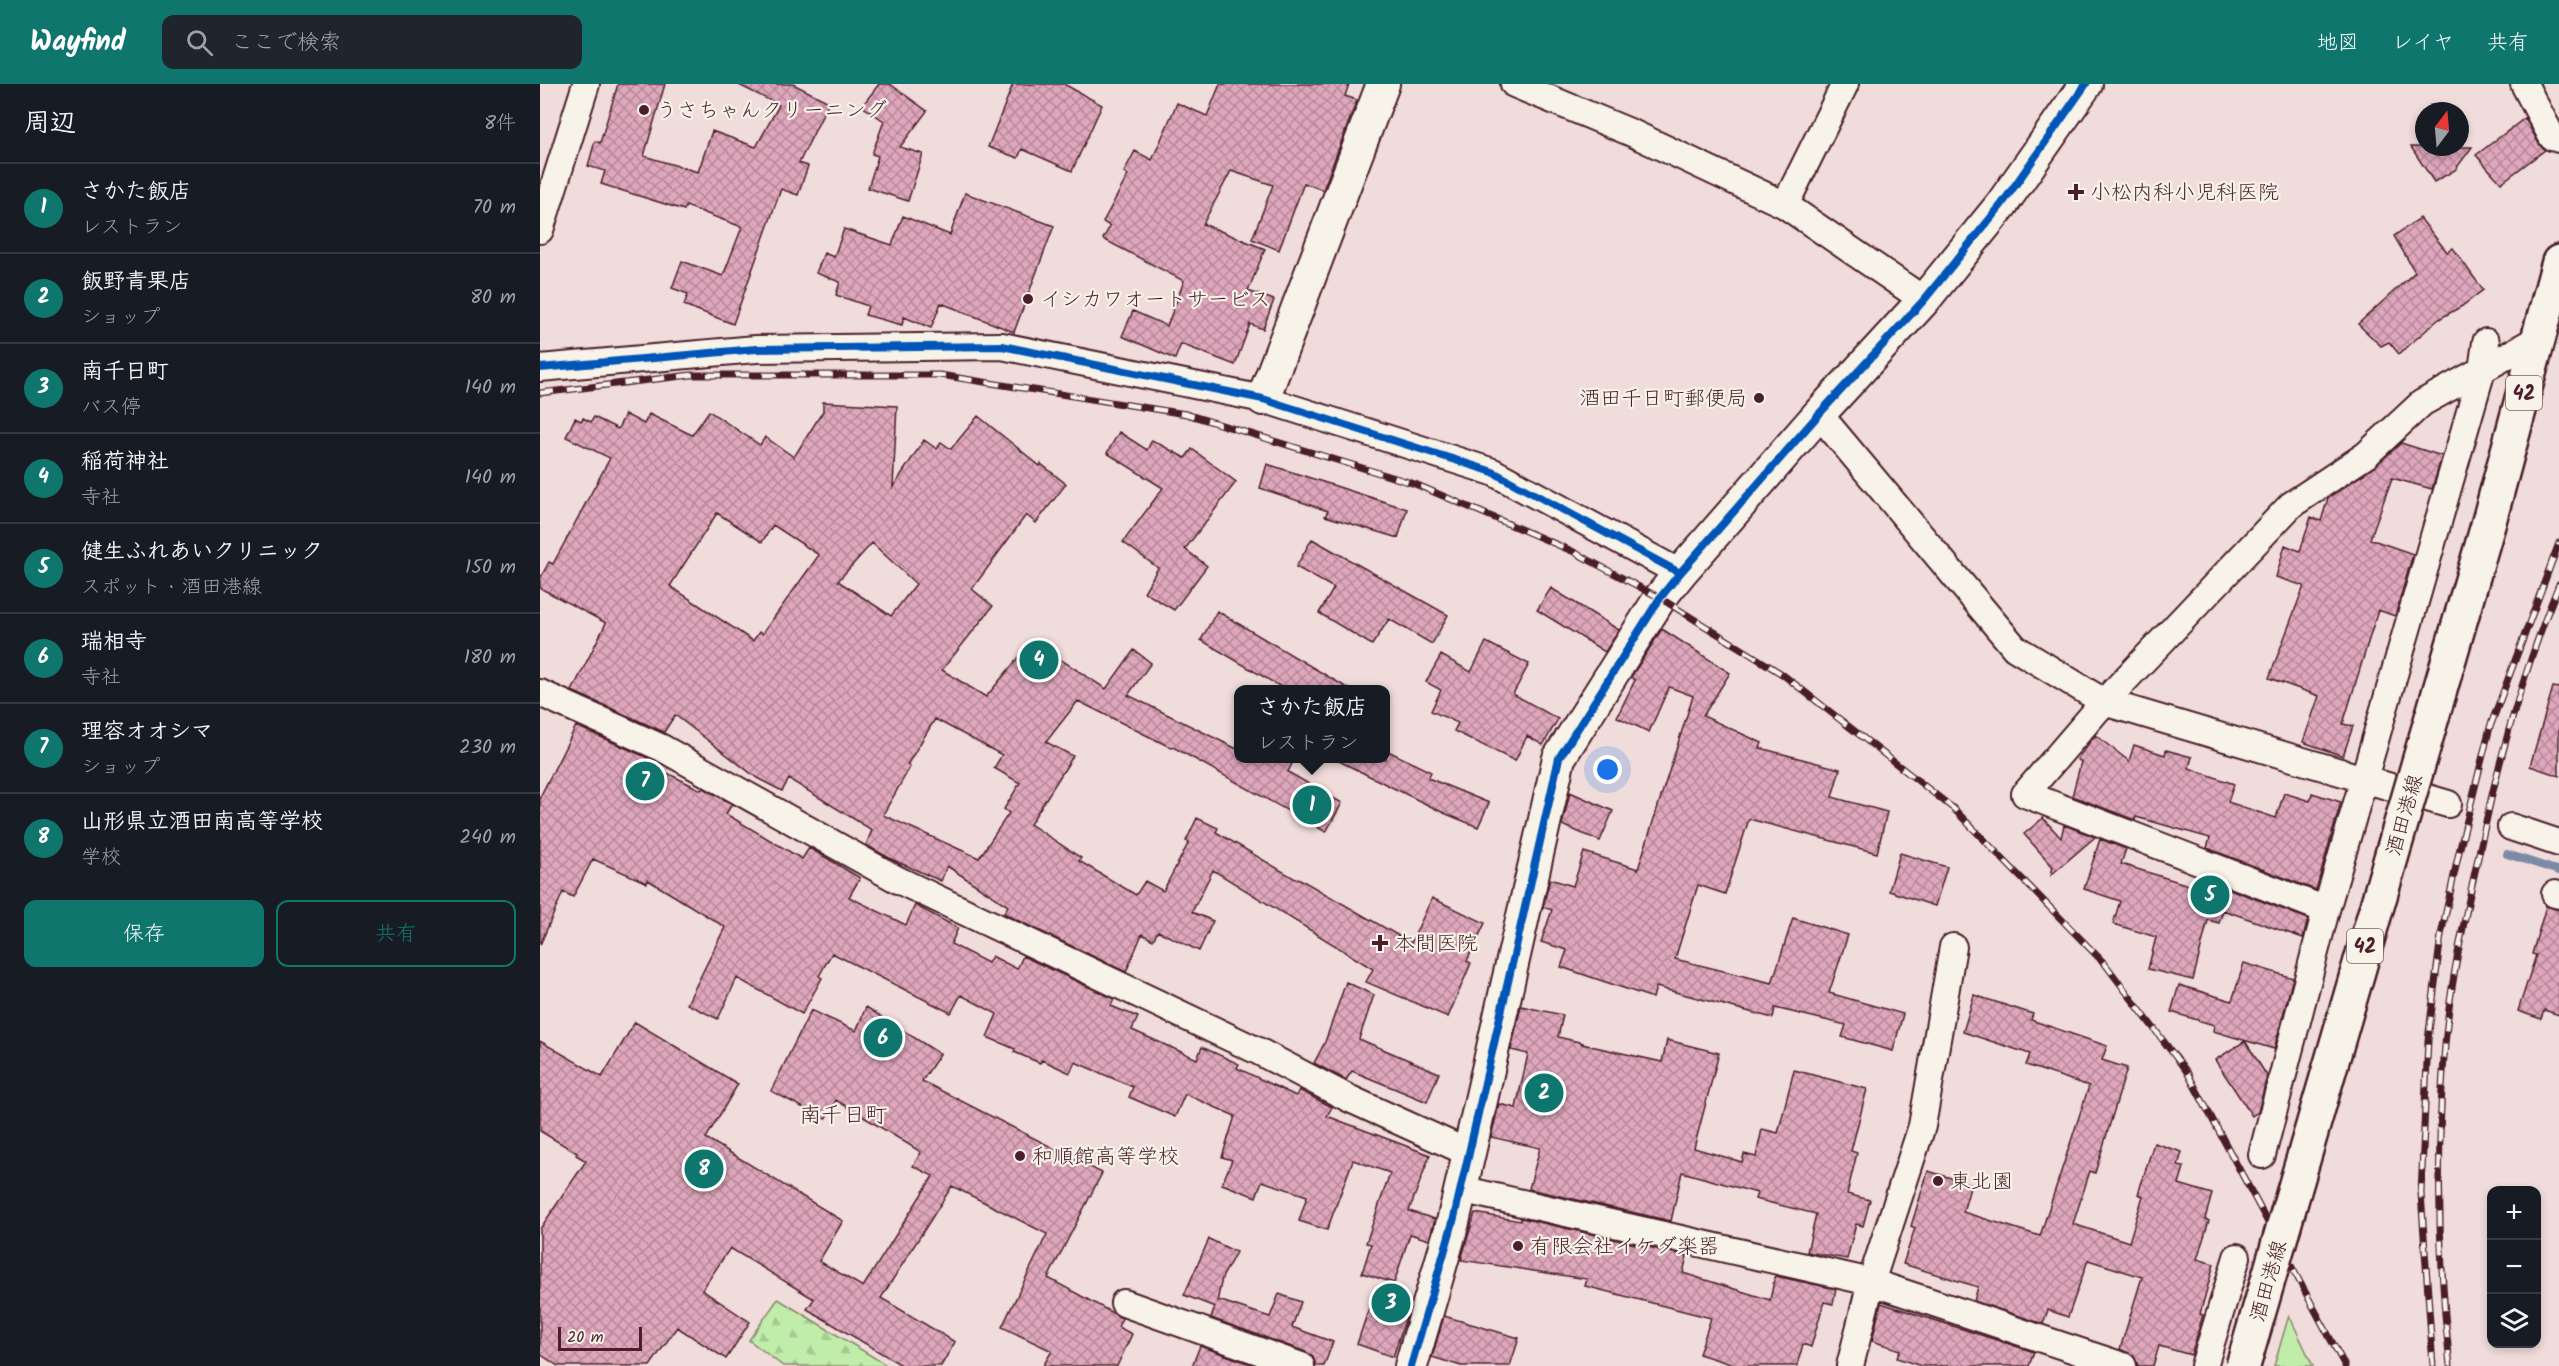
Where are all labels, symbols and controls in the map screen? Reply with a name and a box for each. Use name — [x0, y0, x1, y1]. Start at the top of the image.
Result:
search box — [162, 15, 582, 69]
text: Wayfind — [30, 20, 126, 65]
icon: search — [183, 26, 216, 59]
text: ここで検索 — [231, 26, 341, 61]
text: 地図 — [2317, 27, 2359, 60]
text: レイヤ — [2392, 27, 2454, 60]
text: 共有 — [2487, 27, 2529, 60]
place label: うさちゃんクリーニング — [656, 95, 887, 128]
north arrow — [2415, 102, 2469, 156]
text: 周辺 — [24, 103, 76, 145]
marker: うさちゃんクリーニング — [637, 103, 651, 117]
text: 8件 — [484, 108, 516, 140]
text: さかた飯店 — [81, 175, 191, 210]
place label: 小松内科小児科医院 — [2090, 177, 2279, 210]
marker: 小松内科小児科医院 — [2067, 183, 2085, 201]
text: 1 — [40, 192, 47, 224]
text: 70 m — [473, 192, 516, 224]
text: レストラン — [81, 212, 183, 244]
text: 飯野青果店 — [81, 265, 191, 300]
text: 2 — [38, 282, 49, 314]
text: 80 m — [470, 282, 516, 314]
place label: イシカワオートサービス — [1040, 284, 1271, 317]
marker: イシカワオートサービス — [1021, 292, 1035, 306]
text: ショップ — [81, 302, 160, 334]
text: 南千日町 — [81, 355, 169, 390]
text: 3 — [38, 372, 49, 404]
text: 140 m — [465, 372, 516, 404]
road number: 42 — [2506, 376, 2542, 410]
place label: 酒田千日町郵便局 — [1579, 383, 1747, 416]
marker: 酒田千日町郵便局 — [1752, 391, 1766, 405]
text: バス停 — [81, 392, 141, 424]
text: 稲荷神社 — [81, 445, 169, 480]
text: 4 — [38, 462, 49, 494]
text: 140 m — [465, 462, 516, 494]
text: 寺社 — [81, 482, 121, 514]
text: 健生ふれあいクリニック — [81, 535, 323, 570]
text: 5 — [38, 552, 49, 584]
text: 150 m — [465, 552, 516, 584]
text: スポット · 酒田港線 — [81, 572, 262, 604]
text: 瑞相寺 — [81, 625, 147, 660]
pin: 4 — [1020, 638, 1058, 682]
text: 6 — [38, 642, 49, 674]
text: 180 m — [464, 642, 516, 674]
text: 寺社 — [81, 662, 121, 694]
popup — [1234, 685, 1390, 763]
text: さかた飯店 — [1257, 691, 1367, 726]
text: 理容オオシマ — [81, 715, 213, 750]
text: レストラン — [1257, 728, 1359, 760]
text: 7 — [39, 732, 48, 764]
text: 230 m — [459, 732, 516, 764]
text: ショップ — [81, 752, 160, 784]
your location — [1593, 755, 1622, 784]
pin: 7 — [626, 758, 664, 804]
street label: 酒田港線 — [2378, 770, 2433, 860]
pin: 1 — [1292, 782, 1332, 828]
text: 山形県立酒田南高等学校 — [81, 805, 323, 840]
text: 8 — [38, 822, 49, 854]
text: 240 m — [459, 822, 516, 854]
text: 学校 — [81, 842, 121, 874]
pin: 5 — [2190, 872, 2230, 918]
button: 保存 — [24, 900, 264, 967]
button: 共有 — [276, 900, 516, 967]
place label: 本間医院 — [1394, 928, 1478, 961]
road number: 42 — [2347, 929, 2383, 963]
marker: 本間医院 — [1371, 934, 1389, 952]
pin: 6 — [864, 1016, 902, 1060]
pin: 2 — [1524, 1070, 1564, 1116]
district label: 南千日町 — [799, 1099, 887, 1134]
place label: 和順館高等学校 — [1032, 1141, 1179, 1174]
pin: 8 — [684, 1146, 724, 1192]
marker: 和順館高等学校 — [1013, 1149, 1027, 1163]
place label: 東北園 — [1950, 1166, 2013, 1199]
marker: 東北園 — [1931, 1174, 1945, 1188]
map controls — [2487, 1186, 2541, 1348]
button: + — [2487, 1186, 2541, 1240]
place label: 有限会社イケダ楽器 — [1530, 1231, 1719, 1264]
street label: 酒田港線 — [2242, 1236, 2297, 1326]
marker: 有限会社イケダ楽器 — [1511, 1239, 1525, 1253]
button: − — [2487, 1240, 2541, 1294]
pin: 3 — [1372, 1280, 1410, 1326]
button: layers — [2487, 1294, 2541, 1348]
scale bar — [558, 1324, 642, 1352]
text: 20 m — [567, 1325, 603, 1350]

